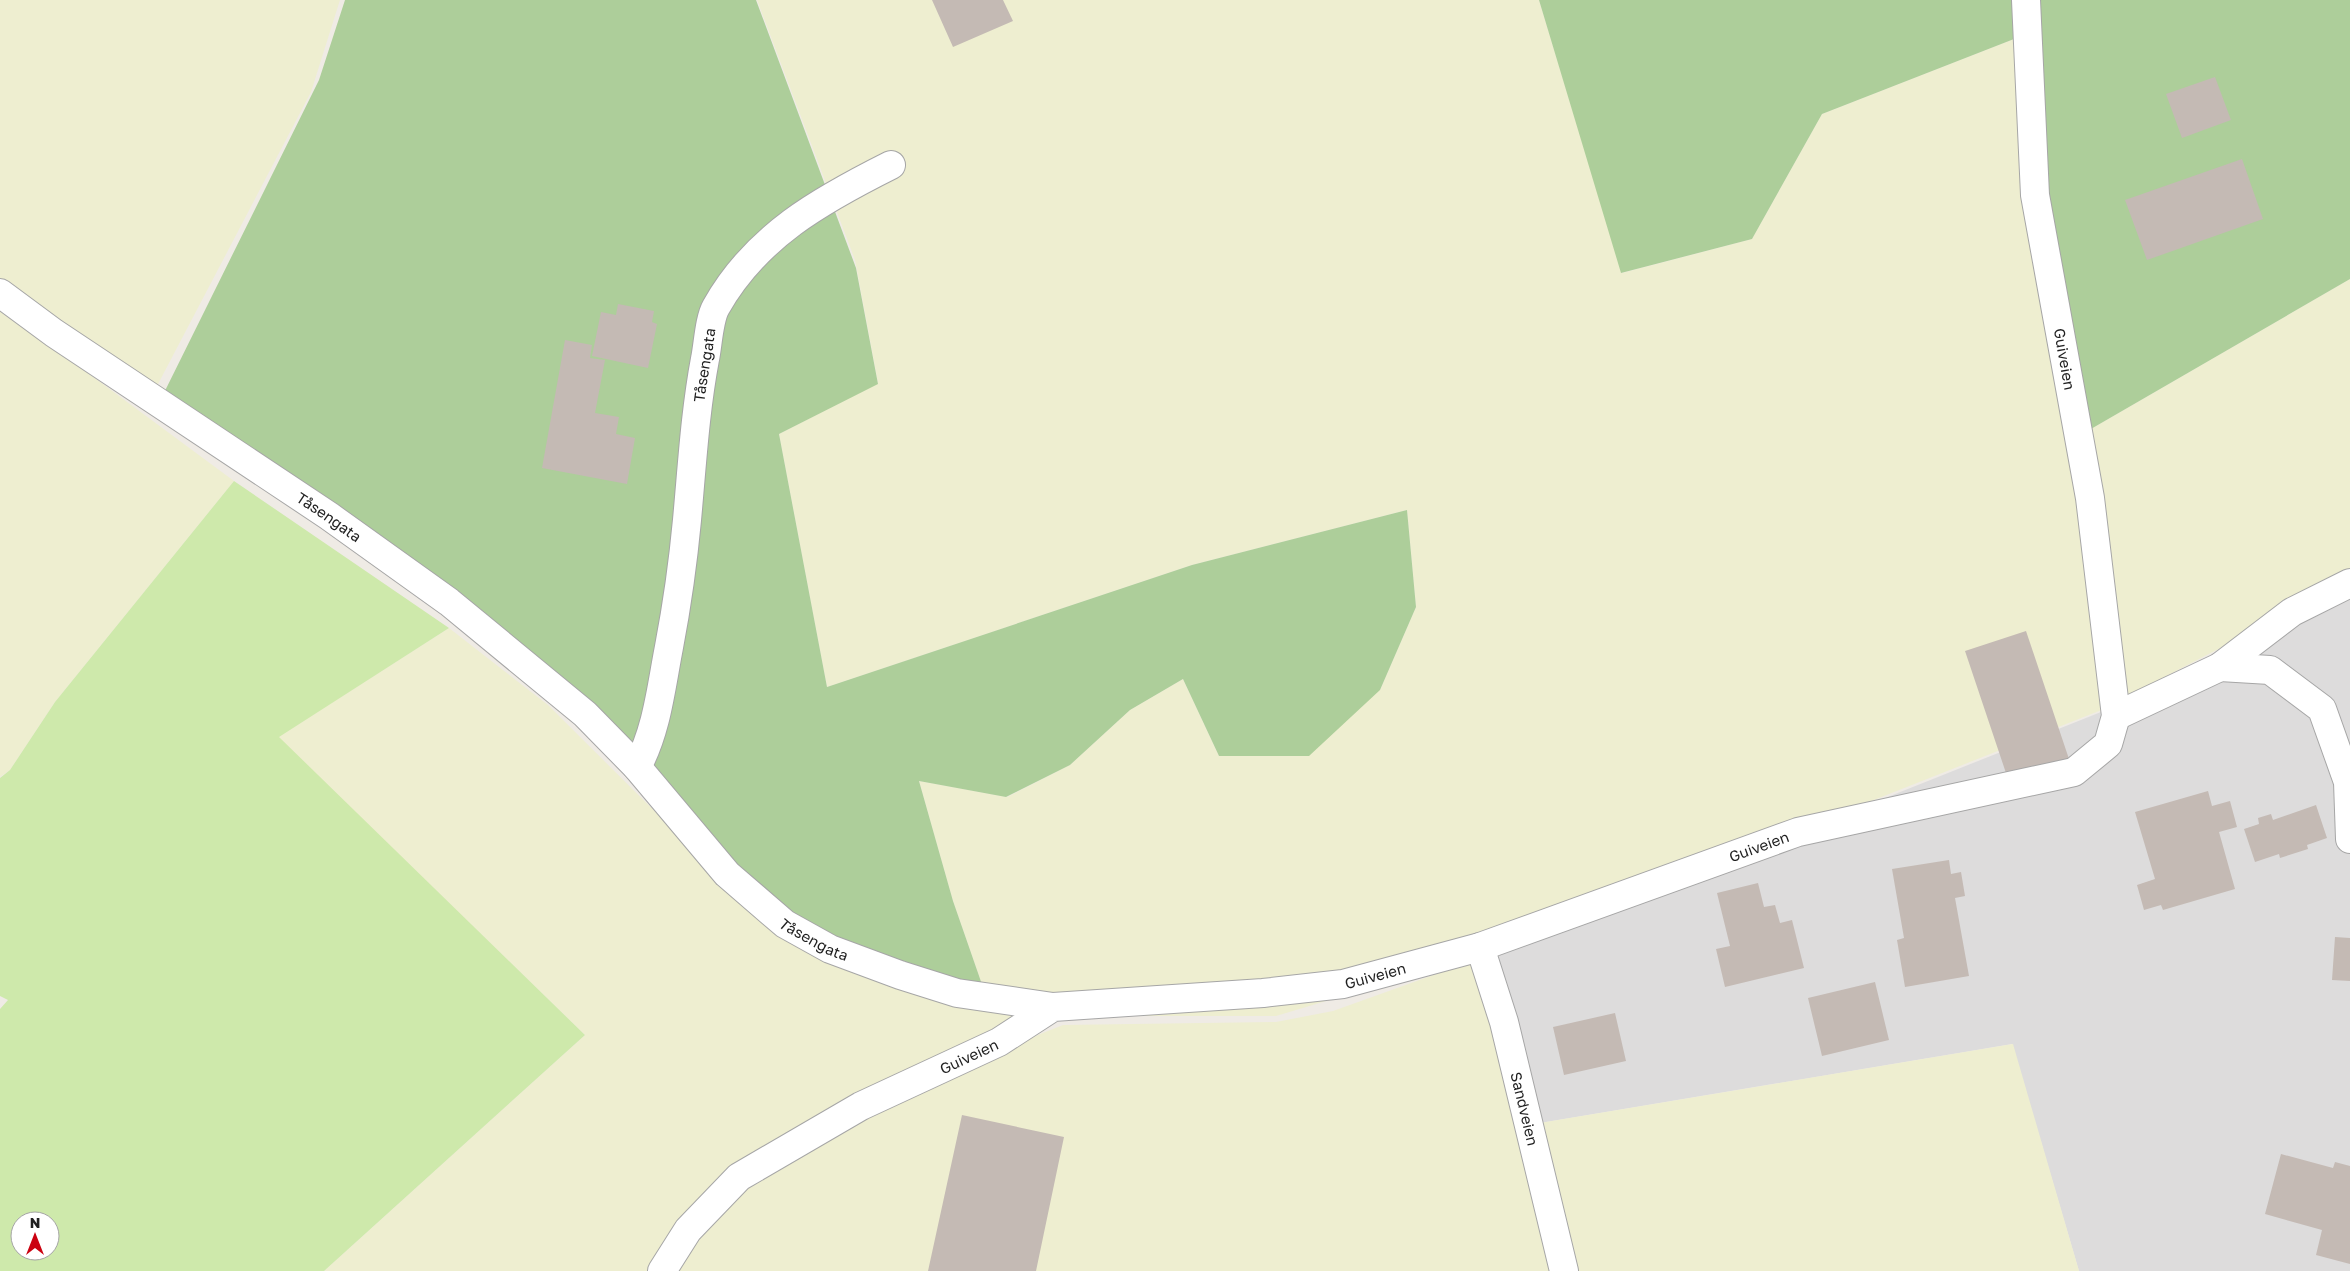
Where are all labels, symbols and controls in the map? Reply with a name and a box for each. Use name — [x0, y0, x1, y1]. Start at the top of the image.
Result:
street label: Tåsengata — [689, 327, 719, 403]
street label: Guiveien — [2051, 327, 2079, 391]
street label: Tåsengata — [293, 488, 365, 545]
street label: Guiveien — [1726, 827, 1791, 865]
street label: Tåsengata — [776, 914, 851, 964]
street label: Guiveien — [1343, 958, 1408, 992]
street label: Guiveien — [937, 1035, 1001, 1077]
street label: Sandveien — [1507, 1070, 1542, 1148]
north arrow — [10, 1211, 60, 1261]
text: N — [30, 1214, 40, 1231]

